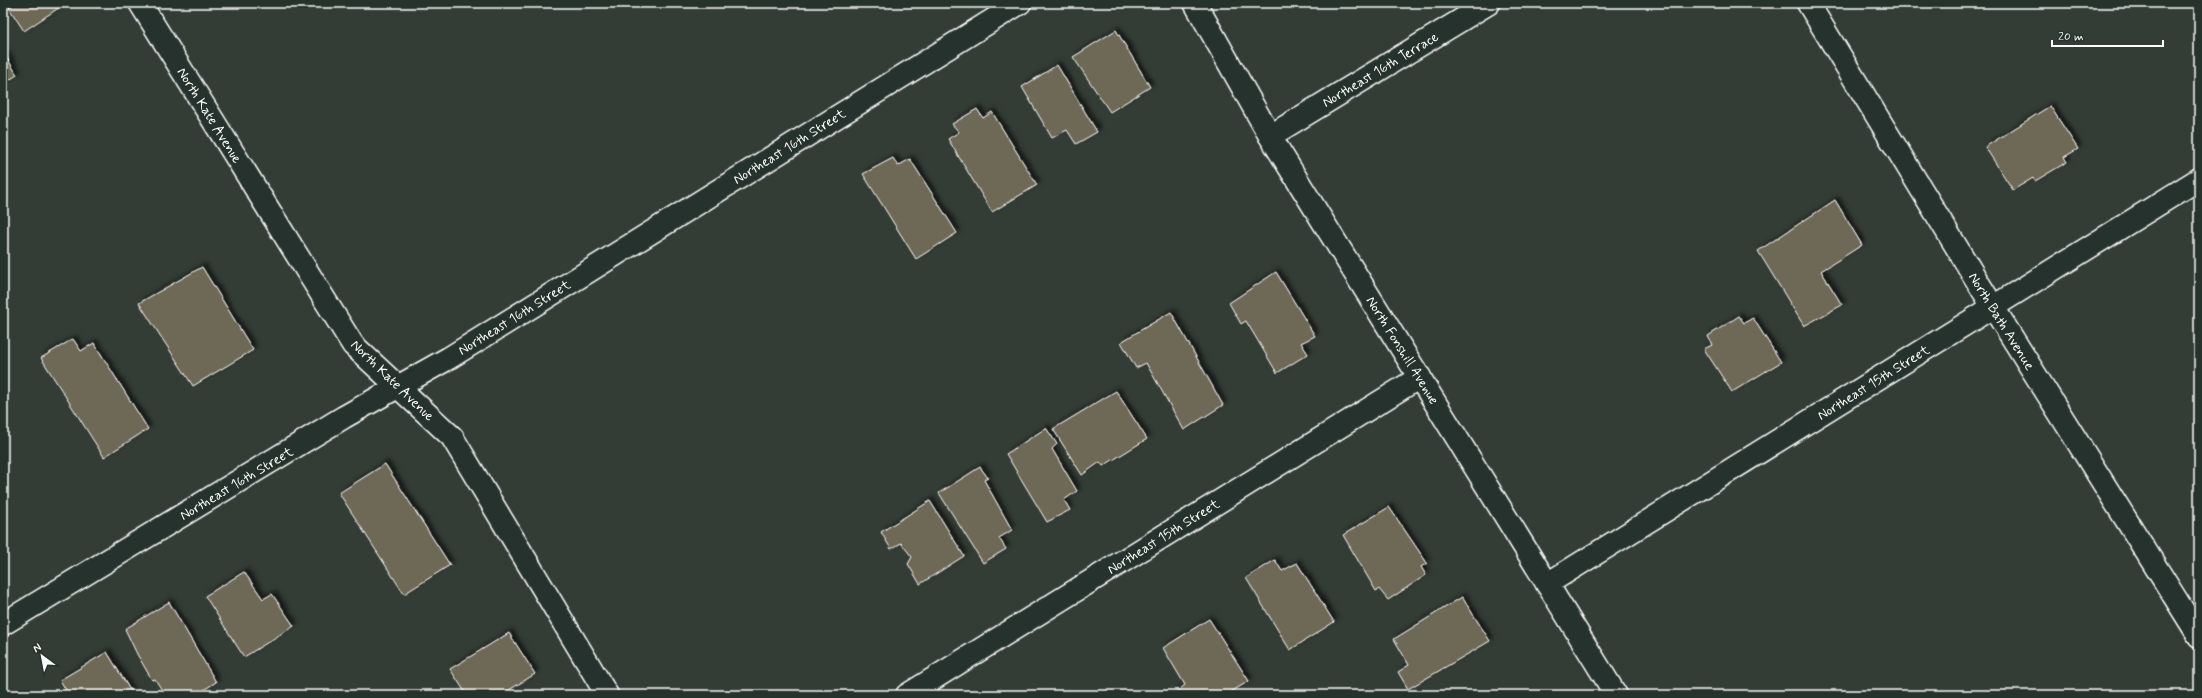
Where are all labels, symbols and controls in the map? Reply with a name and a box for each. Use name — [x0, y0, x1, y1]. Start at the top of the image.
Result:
scale bar — [2052, 22, 2163, 48]
street label: Northeast 16th Terrace — [1319, 28, 1442, 112]
text: 20 m — [2058, 29, 2084, 45]
street label: North Kate Avenue — [172, 64, 246, 167]
street label: Northeast 16th Street — [730, 105, 850, 189]
street label: North Bath Avenue — [1964, 269, 2038, 374]
street label: Northeast 16th Street — [455, 276, 575, 360]
street label: North Fonshill Avenue — [1362, 293, 1443, 408]
street label: North Kate Avenue — [347, 336, 438, 426]
street label: Northeast 15th Street — [1814, 341, 1934, 425]
street label: Northeast 16th Street — [176, 442, 297, 525]
street label: Northeast 15th Street — [1104, 495, 1224, 579]
north arrow — [22, 636, 62, 676]
text: N — [30, 640, 44, 656]

